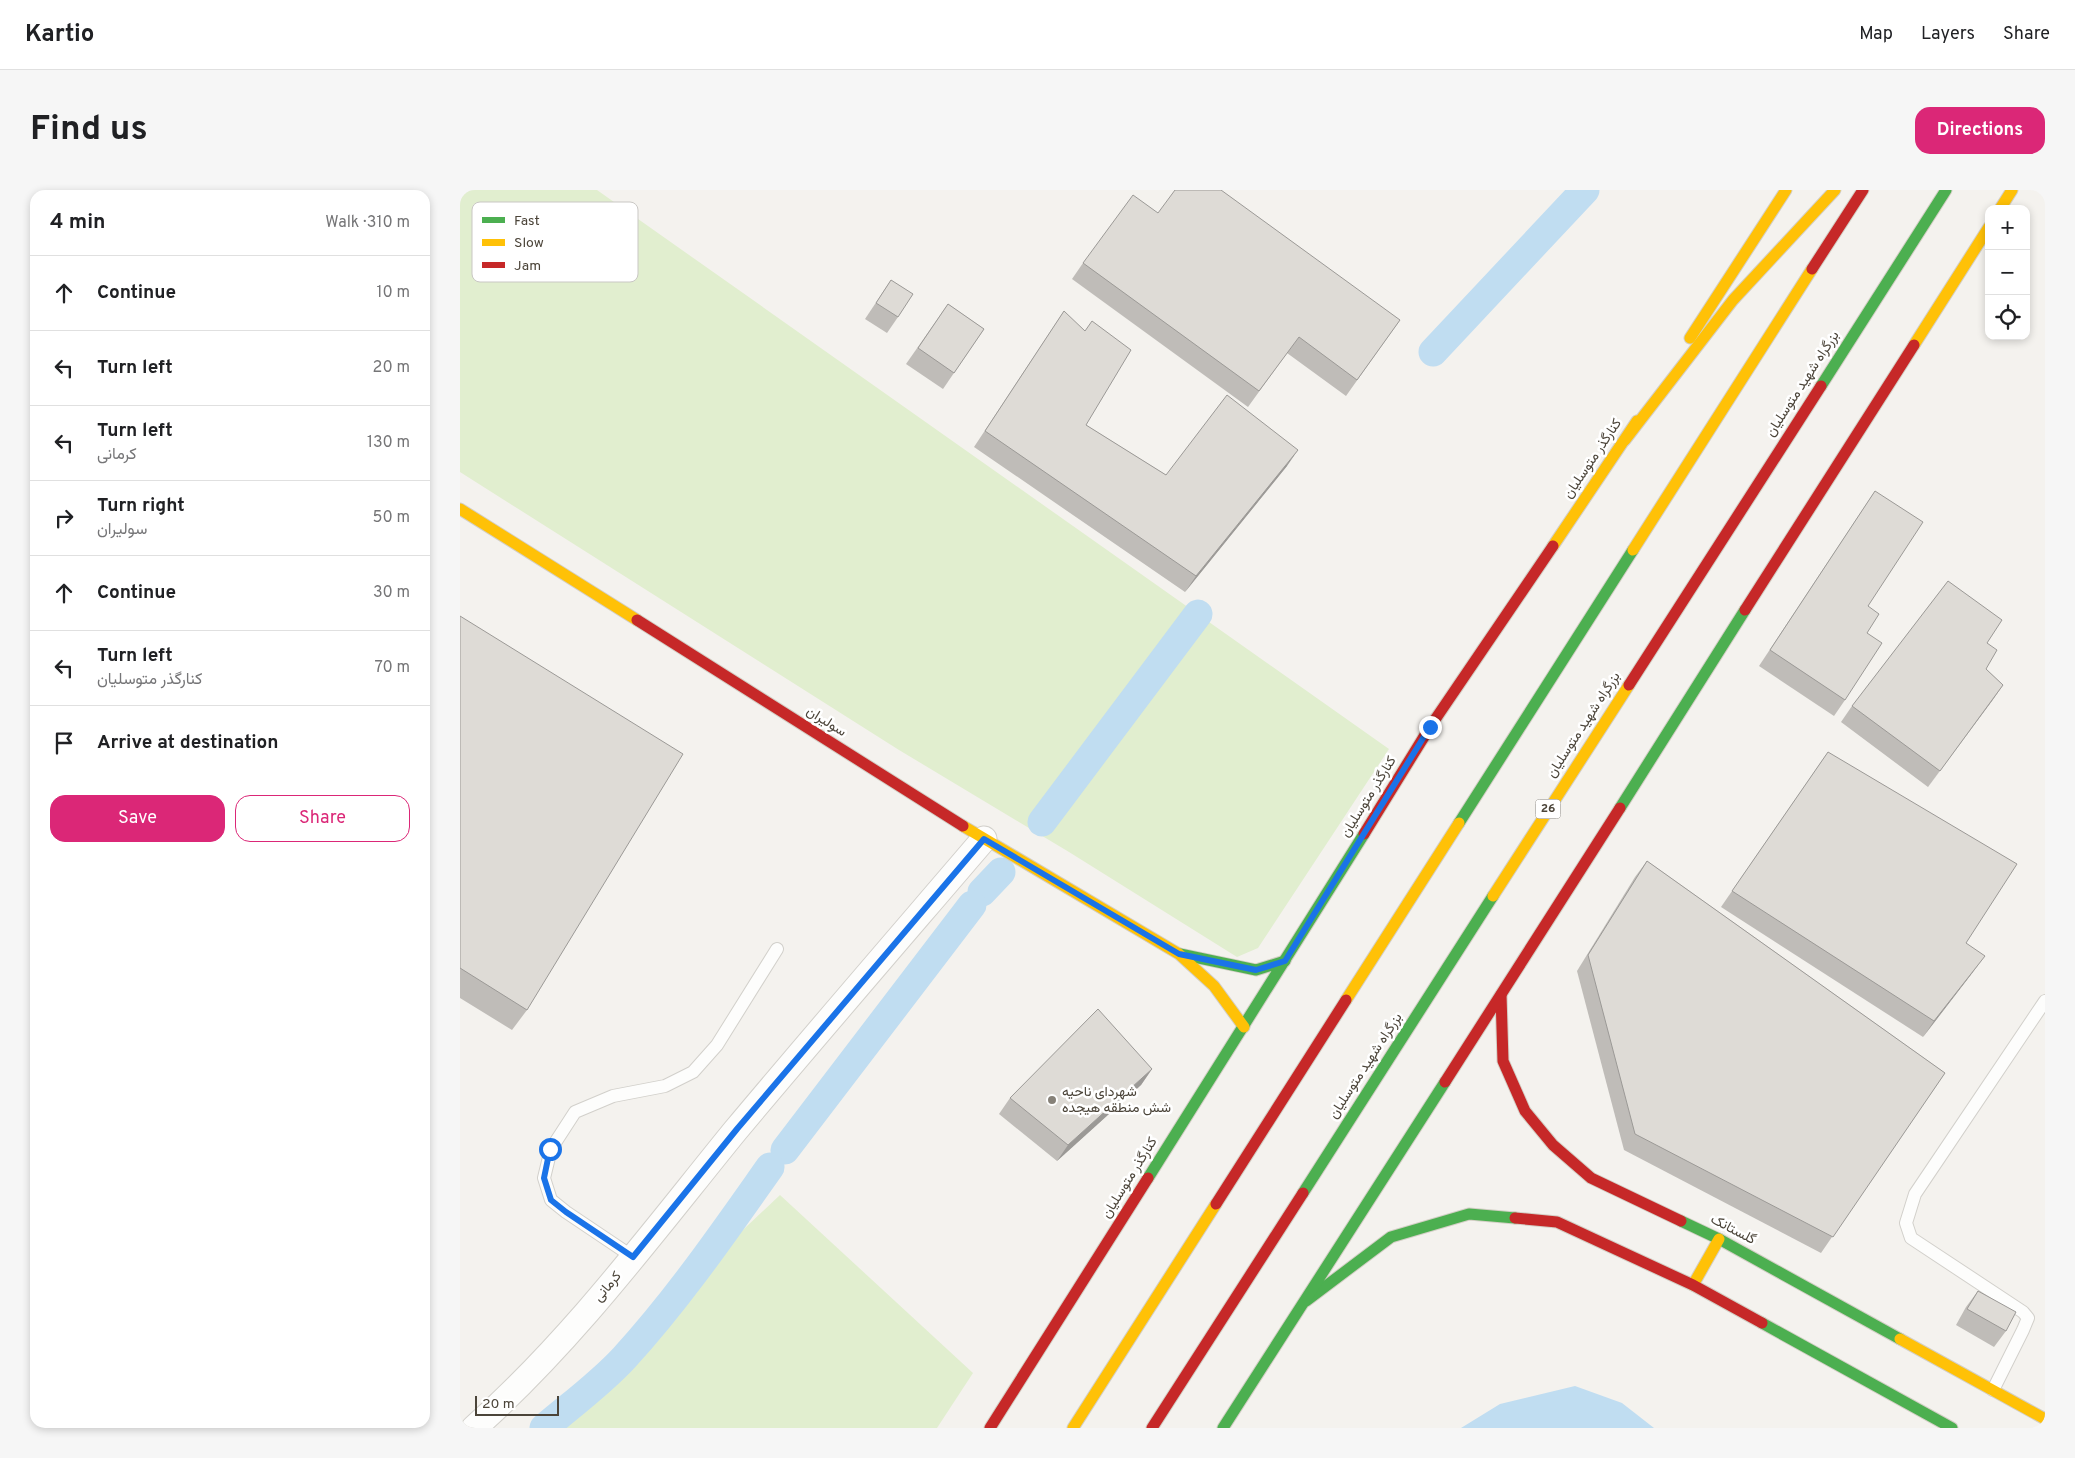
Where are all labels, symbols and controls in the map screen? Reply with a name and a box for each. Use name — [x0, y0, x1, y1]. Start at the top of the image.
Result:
text: Kartio — [25, 20, 94, 50]
text: Map — [1859, 23, 1893, 46]
text: Layers — [1921, 23, 1975, 46]
text: Share — [2003, 23, 2050, 46]
button: Directions — [1915, 107, 2045, 154]
text: Find us — [30, 108, 148, 152]
legend — [472, 202, 638, 282]
map controls — [1985, 205, 2030, 340]
button: + — [1985, 205, 2030, 250]
text: 4 min — [50, 209, 106, 236]
text: Walk · 310 m — [325, 213, 410, 233]
text: Fast — [514, 213, 540, 230]
text: Slow — [514, 235, 544, 252]
button: − — [1985, 250, 2030, 295]
text: Jam — [514, 258, 541, 275]
icon: ahead — [50, 279, 78, 307]
text: Continue — [97, 281, 176, 305]
text: 10 m — [376, 283, 410, 303]
button: locate — [1985, 295, 2030, 340]
street label: بزرگراه شهید متوسلیان — [1762, 328, 1844, 440]
icon: left — [50, 354, 78, 382]
text: Turn left — [97, 356, 173, 380]
text: 20 m — [373, 358, 410, 378]
street label: کنارگذر متوسلیان — [1560, 416, 1626, 502]
text: Turn left — [97, 419, 173, 443]
icon: left — [50, 429, 78, 457]
text: 130 m — [367, 433, 410, 453]
text: کرمانی — [97, 445, 137, 465]
text: Turn right — [97, 494, 185, 518]
icon: right — [50, 504, 78, 532]
text: 50 m — [373, 508, 410, 528]
text: سولیران — [97, 520, 147, 540]
icon: ahead — [50, 579, 78, 607]
text: Continue — [97, 581, 176, 605]
text: 30 m — [373, 583, 410, 603]
text: Turn left — [97, 644, 173, 668]
icon: left — [50, 654, 78, 682]
text: 70 m — [375, 658, 410, 678]
street label: بزرگراه شهید متوسلیان — [1543, 669, 1625, 781]
text: کنارگذر متوسلیان — [97, 670, 202, 690]
street label: سولیران — [803, 703, 849, 741]
route end — [1419, 716, 1442, 739]
icon: arrive — [50, 729, 78, 757]
text: Arrive at destination — [97, 731, 278, 755]
street label: کنارگذر متوسلیان — [1337, 753, 1401, 841]
button: Save — [50, 795, 225, 842]
button: Share — [235, 795, 410, 842]
road number: 26 — [1536, 800, 1560, 818]
street label: بزرگراه شهید متوسلیان — [1325, 1010, 1407, 1122]
place label: شهردای ناحیه شش منطقه هیجده — [1062, 1084, 1171, 1117]
marker: شهردای ناحیه شش منطقه هیجده — [1046, 1094, 1058, 1106]
street label: کنارگذر متوسلیان — [1098, 1134, 1162, 1222]
route start — [539, 1138, 562, 1161]
street label: گلستانک — [1708, 1211, 1758, 1249]
street label: کرمانی — [590, 1268, 626, 1306]
scale bar — [475, 1393, 559, 1416]
text: 20 m — [482, 1396, 515, 1413]

